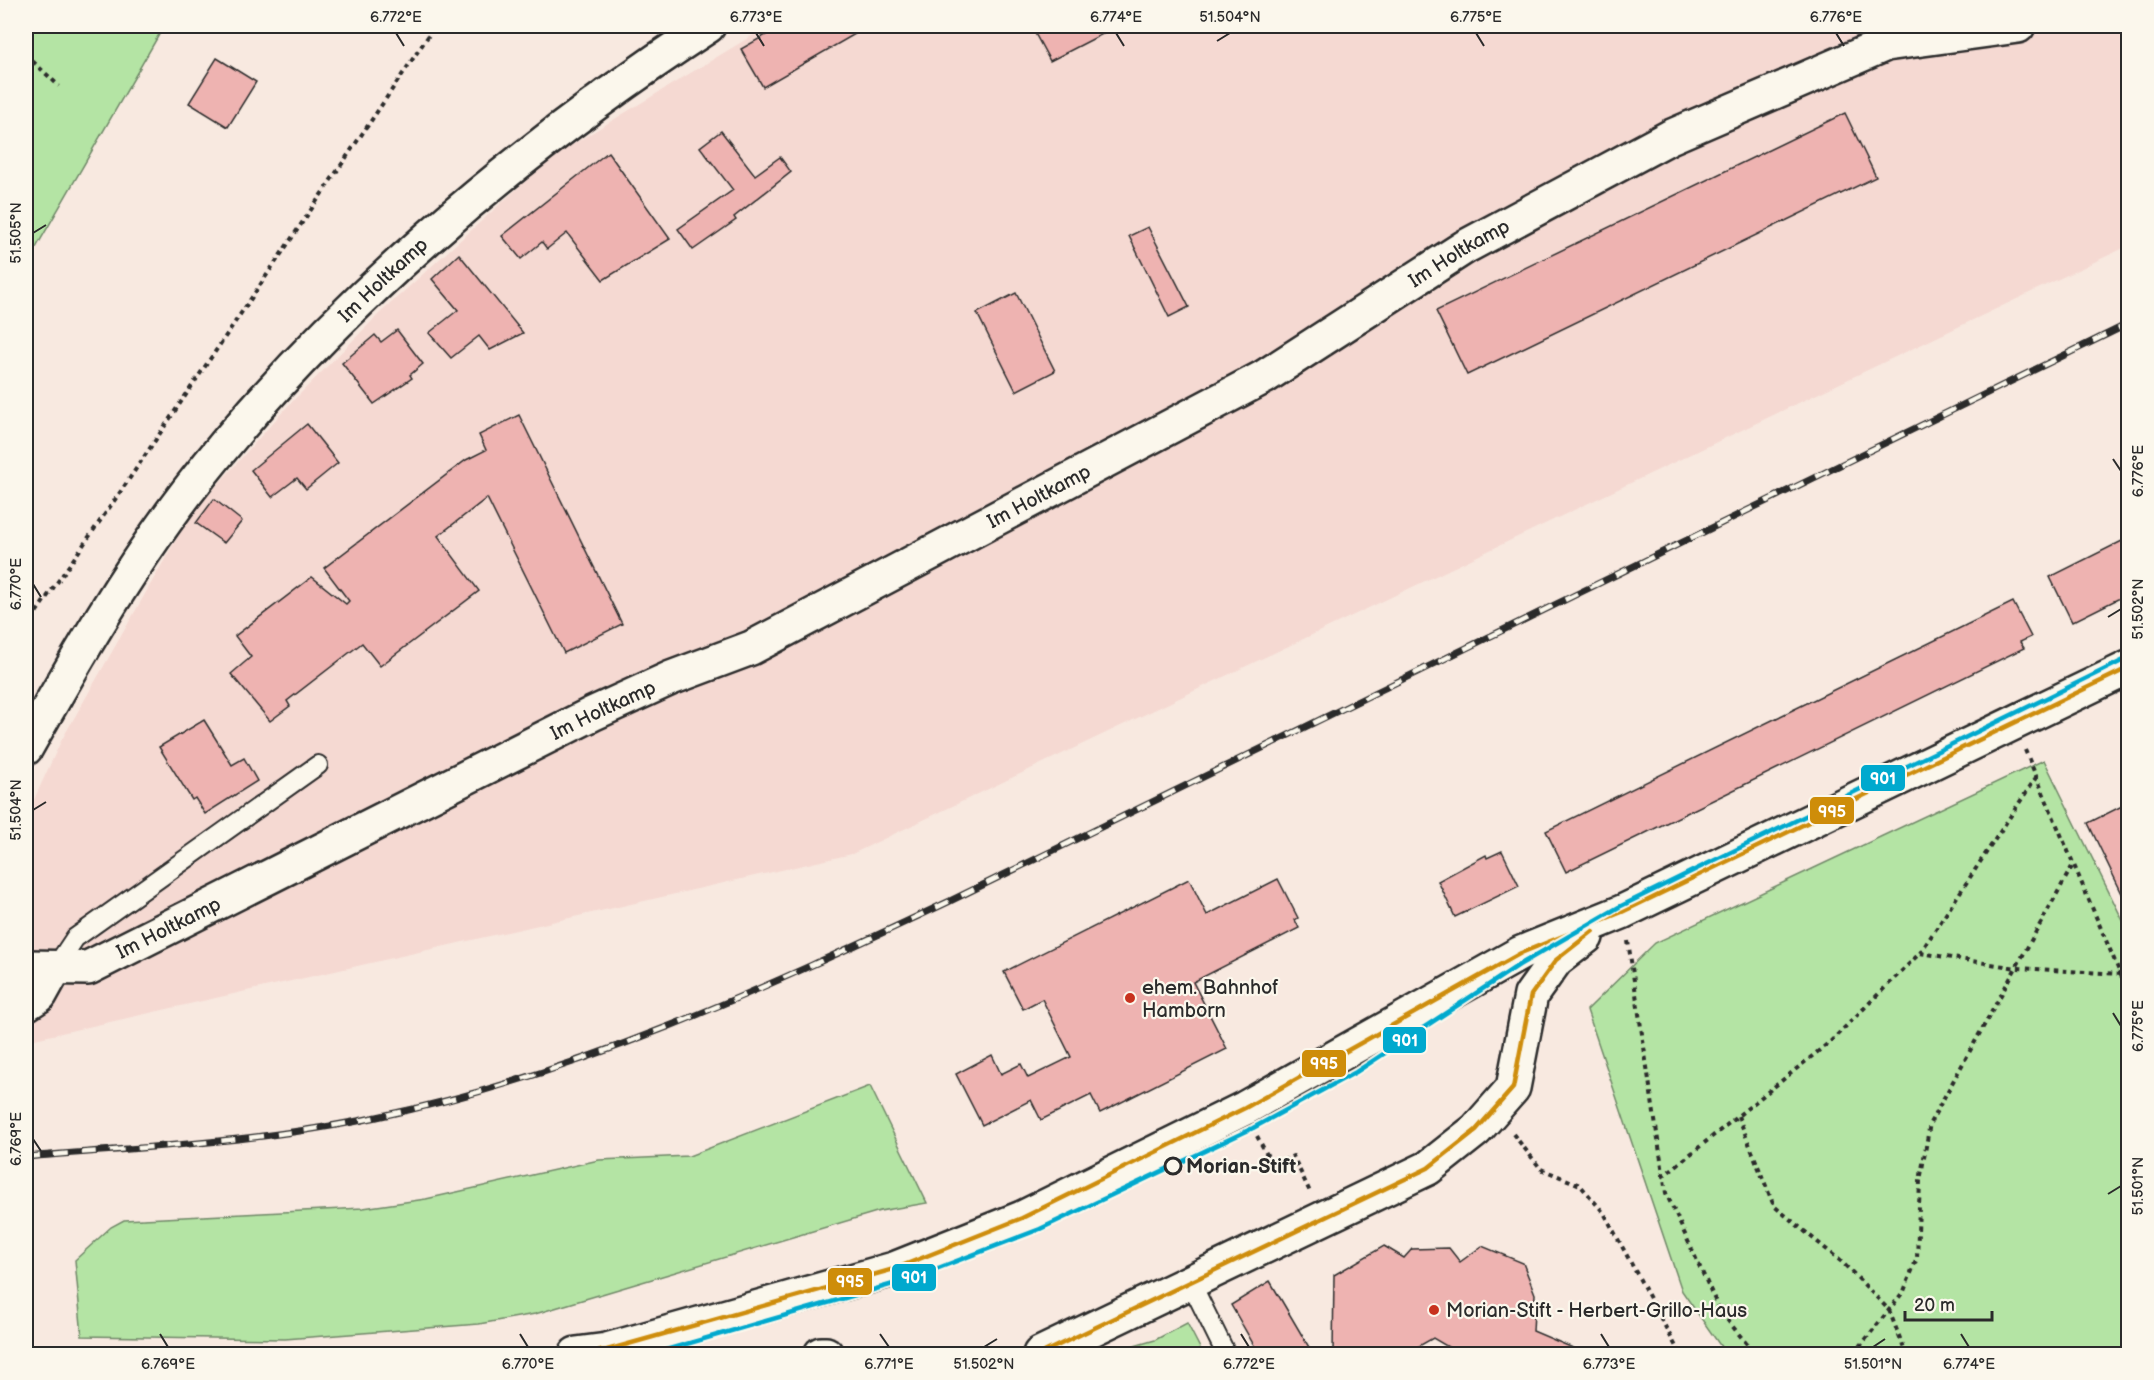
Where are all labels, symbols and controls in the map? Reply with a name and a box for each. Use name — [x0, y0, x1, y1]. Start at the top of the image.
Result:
text: 6.772°E — [370, 8, 422, 27]
text: 6.773°E — [730, 8, 782, 27]
text: 6.774°E — [1090, 8, 1142, 27]
text: 51.504°N — [1199, 8, 1261, 27]
text: 6.775°E — [1450, 8, 1502, 27]
text: 6.776°E — [1810, 8, 1862, 27]
text: 51.505°N — [7, 202, 26, 264]
street label: Im Holtkamp — [1404, 214, 1514, 293]
street label: Im Holtkamp — [334, 233, 433, 328]
text: 6.776°E — [2129, 445, 2148, 497]
street label: Im Holtkamp — [983, 460, 1095, 534]
text: 6.770°E — [7, 558, 26, 610]
text: 51.502°N — [2129, 578, 2148, 640]
street label: Im Holtkamp — [547, 676, 660, 746]
line badge: 901 — [1860, 764, 1906, 792]
text: 901 — [1870, 770, 1896, 789]
text: 51.504°N — [7, 779, 26, 841]
line badge: 995 — [1809, 796, 1855, 825]
text: 995 — [1818, 803, 1846, 822]
street label: Im Holtkamp — [113, 892, 225, 965]
place label: ehem. Bahnhof Hamborn — [1142, 976, 1279, 1023]
marker: ehem. Bahnhof Hamborn — [1123, 991, 1137, 1005]
text: 6.775°E — [2129, 1000, 2148, 1052]
line badge: 901 — [1382, 1026, 1427, 1054]
text: 901 — [1392, 1032, 1418, 1051]
line badge: 995 — [1301, 1049, 1347, 1078]
text: 995 — [1310, 1055, 1338, 1074]
text: 6.769°E — [7, 1112, 26, 1166]
place label: Morian-Stift — [1186, 1155, 1297, 1179]
marker: Morian-Stift — [1164, 1157, 1182, 1175]
text: 51.501°N — [2129, 1157, 2148, 1215]
line badge: 901 — [891, 1263, 937, 1292]
line badge: 995 — [827, 1267, 873, 1296]
text: 901 — [901, 1269, 927, 1288]
text: 995 — [836, 1273, 864, 1292]
scale bar — [1905, 1284, 1992, 1322]
text: 20 m — [1914, 1295, 1955, 1316]
place label: Morian-Stift - Herbert-Grillo-Haus — [1446, 1299, 1747, 1323]
marker: Morian-Stift - Herbert-Grillo-Haus — [1427, 1303, 1441, 1317]
text: 6.769°E — [141, 1355, 195, 1374]
text: 6.770°E — [502, 1355, 554, 1374]
text: 6.771°E — [864, 1355, 914, 1374]
text: 51.502°N — [953, 1355, 1015, 1374]
text: 6.772°E — [1223, 1355, 1275, 1374]
text: 6.773°E — [1583, 1355, 1635, 1374]
text: 51.501°N — [1844, 1355, 1902, 1374]
text: 6.774°E — [1943, 1355, 1995, 1374]

